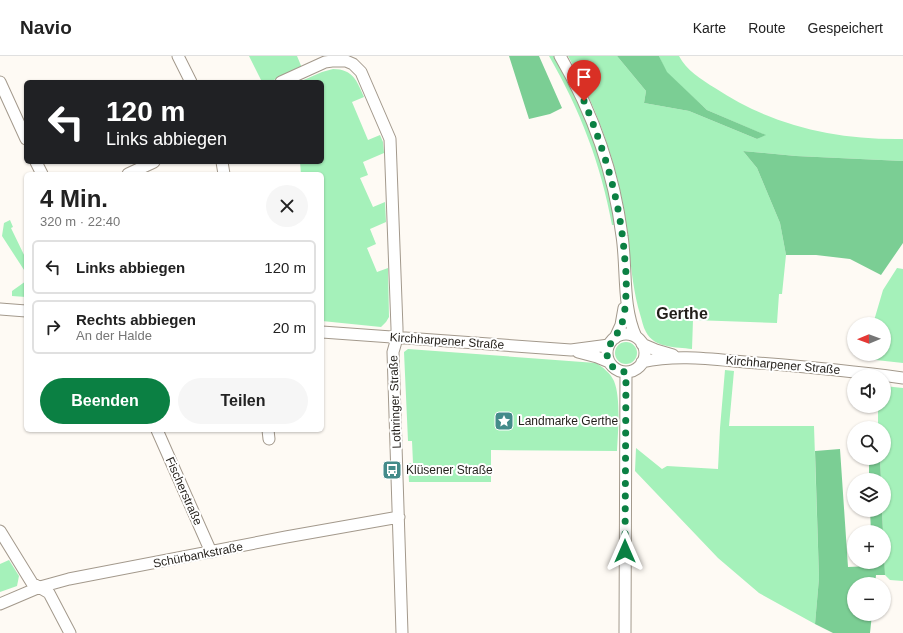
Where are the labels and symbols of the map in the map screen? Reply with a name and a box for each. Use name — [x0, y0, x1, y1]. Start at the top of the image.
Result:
pin — [567, 60, 601, 101]
district label: Gerthe — [656, 305, 708, 322]
north arrow — [847, 317, 891, 361]
street label: Kirchharpener Straße — [389, 330, 505, 352]
street label: Kirchharpener Straße — [725, 353, 841, 377]
street label: Lothringer Straße — [386, 355, 404, 449]
place icon: Landmarke Gerthe — [493, 410, 515, 432]
place label: Landmarke Gerthe — [518, 414, 618, 428]
street label: Fischerstraße — [163, 455, 205, 528]
bus stop icon: Klüsener Straße — [381, 459, 403, 481]
place label: Klüsener Straße — [406, 463, 493, 477]
position arrow — [604, 530, 646, 572]
street label: Schürbankstraße — [152, 539, 244, 571]

